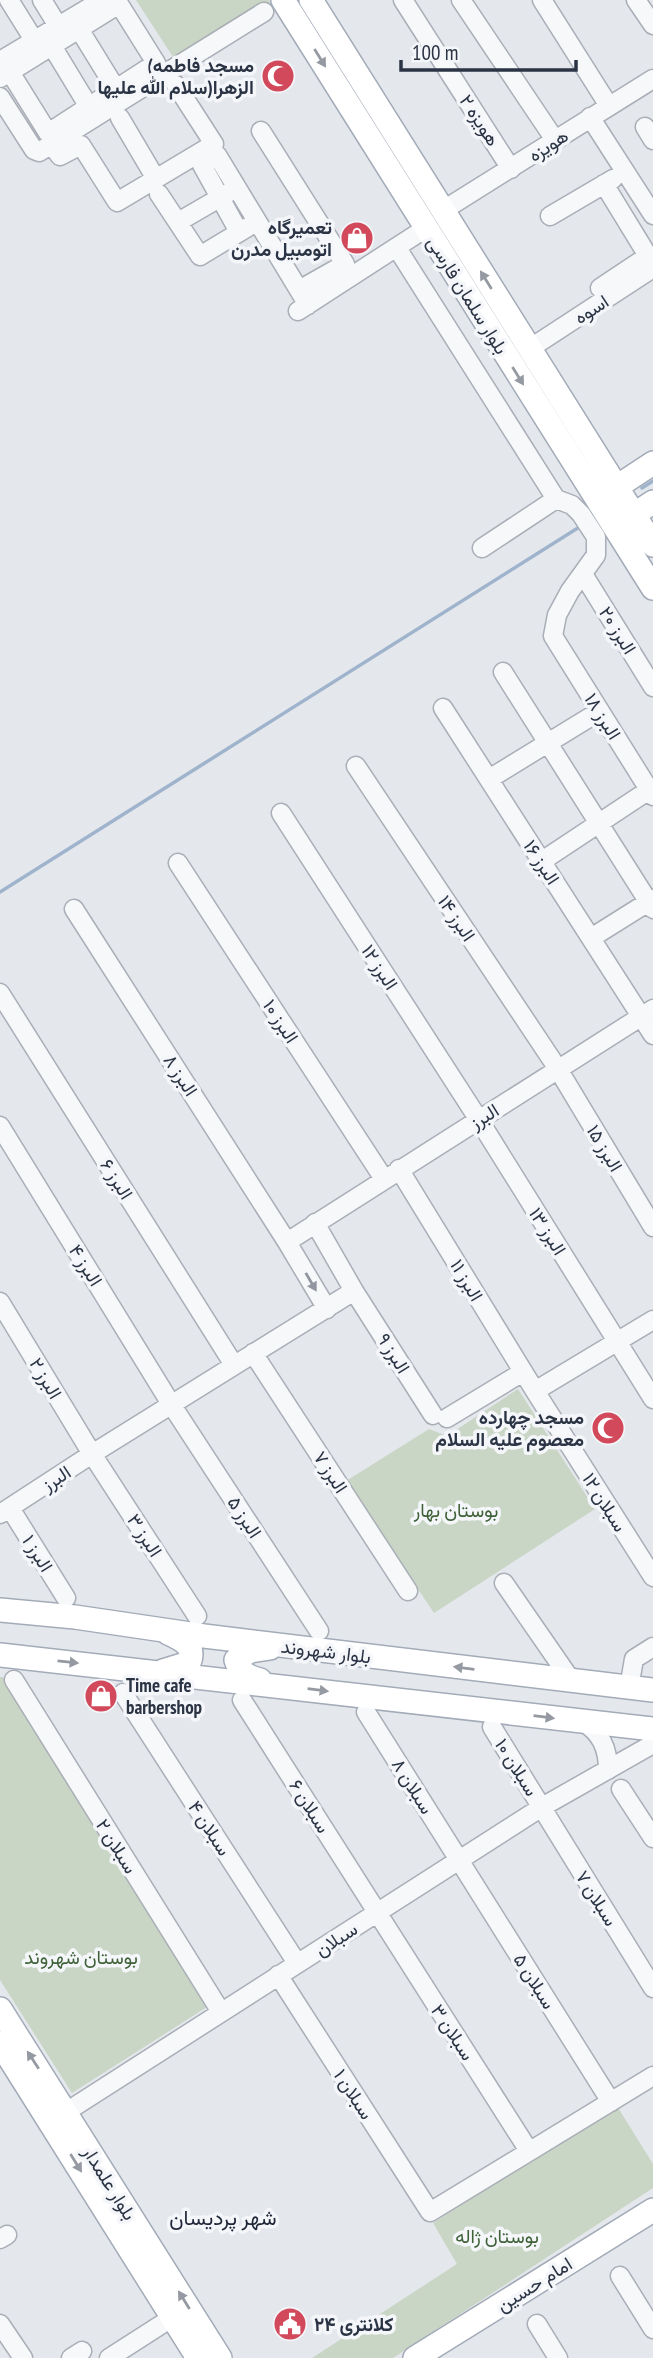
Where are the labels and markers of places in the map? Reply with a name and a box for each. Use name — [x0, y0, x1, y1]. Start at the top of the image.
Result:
place label: (مسجد فاطمه الزهرا(سلام الله علیها — [98, 53, 254, 100]
mosque icon: (مسجد فاطمه الزهرا(سلام الله علیها — [259, 57, 297, 95]
place label: تعمیرگاه اتومبیل مدرن — [231, 215, 332, 262]
shop icon: تعمیرگاه اتومبیل مدرن — [338, 219, 376, 257]
place label: مسجد چهارده معصوم علیه السلام — [435, 1405, 584, 1452]
mosque icon: مسجد چهارده معصوم علیه السلام — [589, 1409, 627, 1447]
place label: Time cafe barbershop — [126, 1673, 203, 1719]
shop icon: Time cafe barbershop — [82, 1677, 120, 1715]
public building icon: کلانتری ۲۴ — [271, 2305, 309, 2343]
place label: کلانتری ۲۴ — [314, 2312, 394, 2337]

